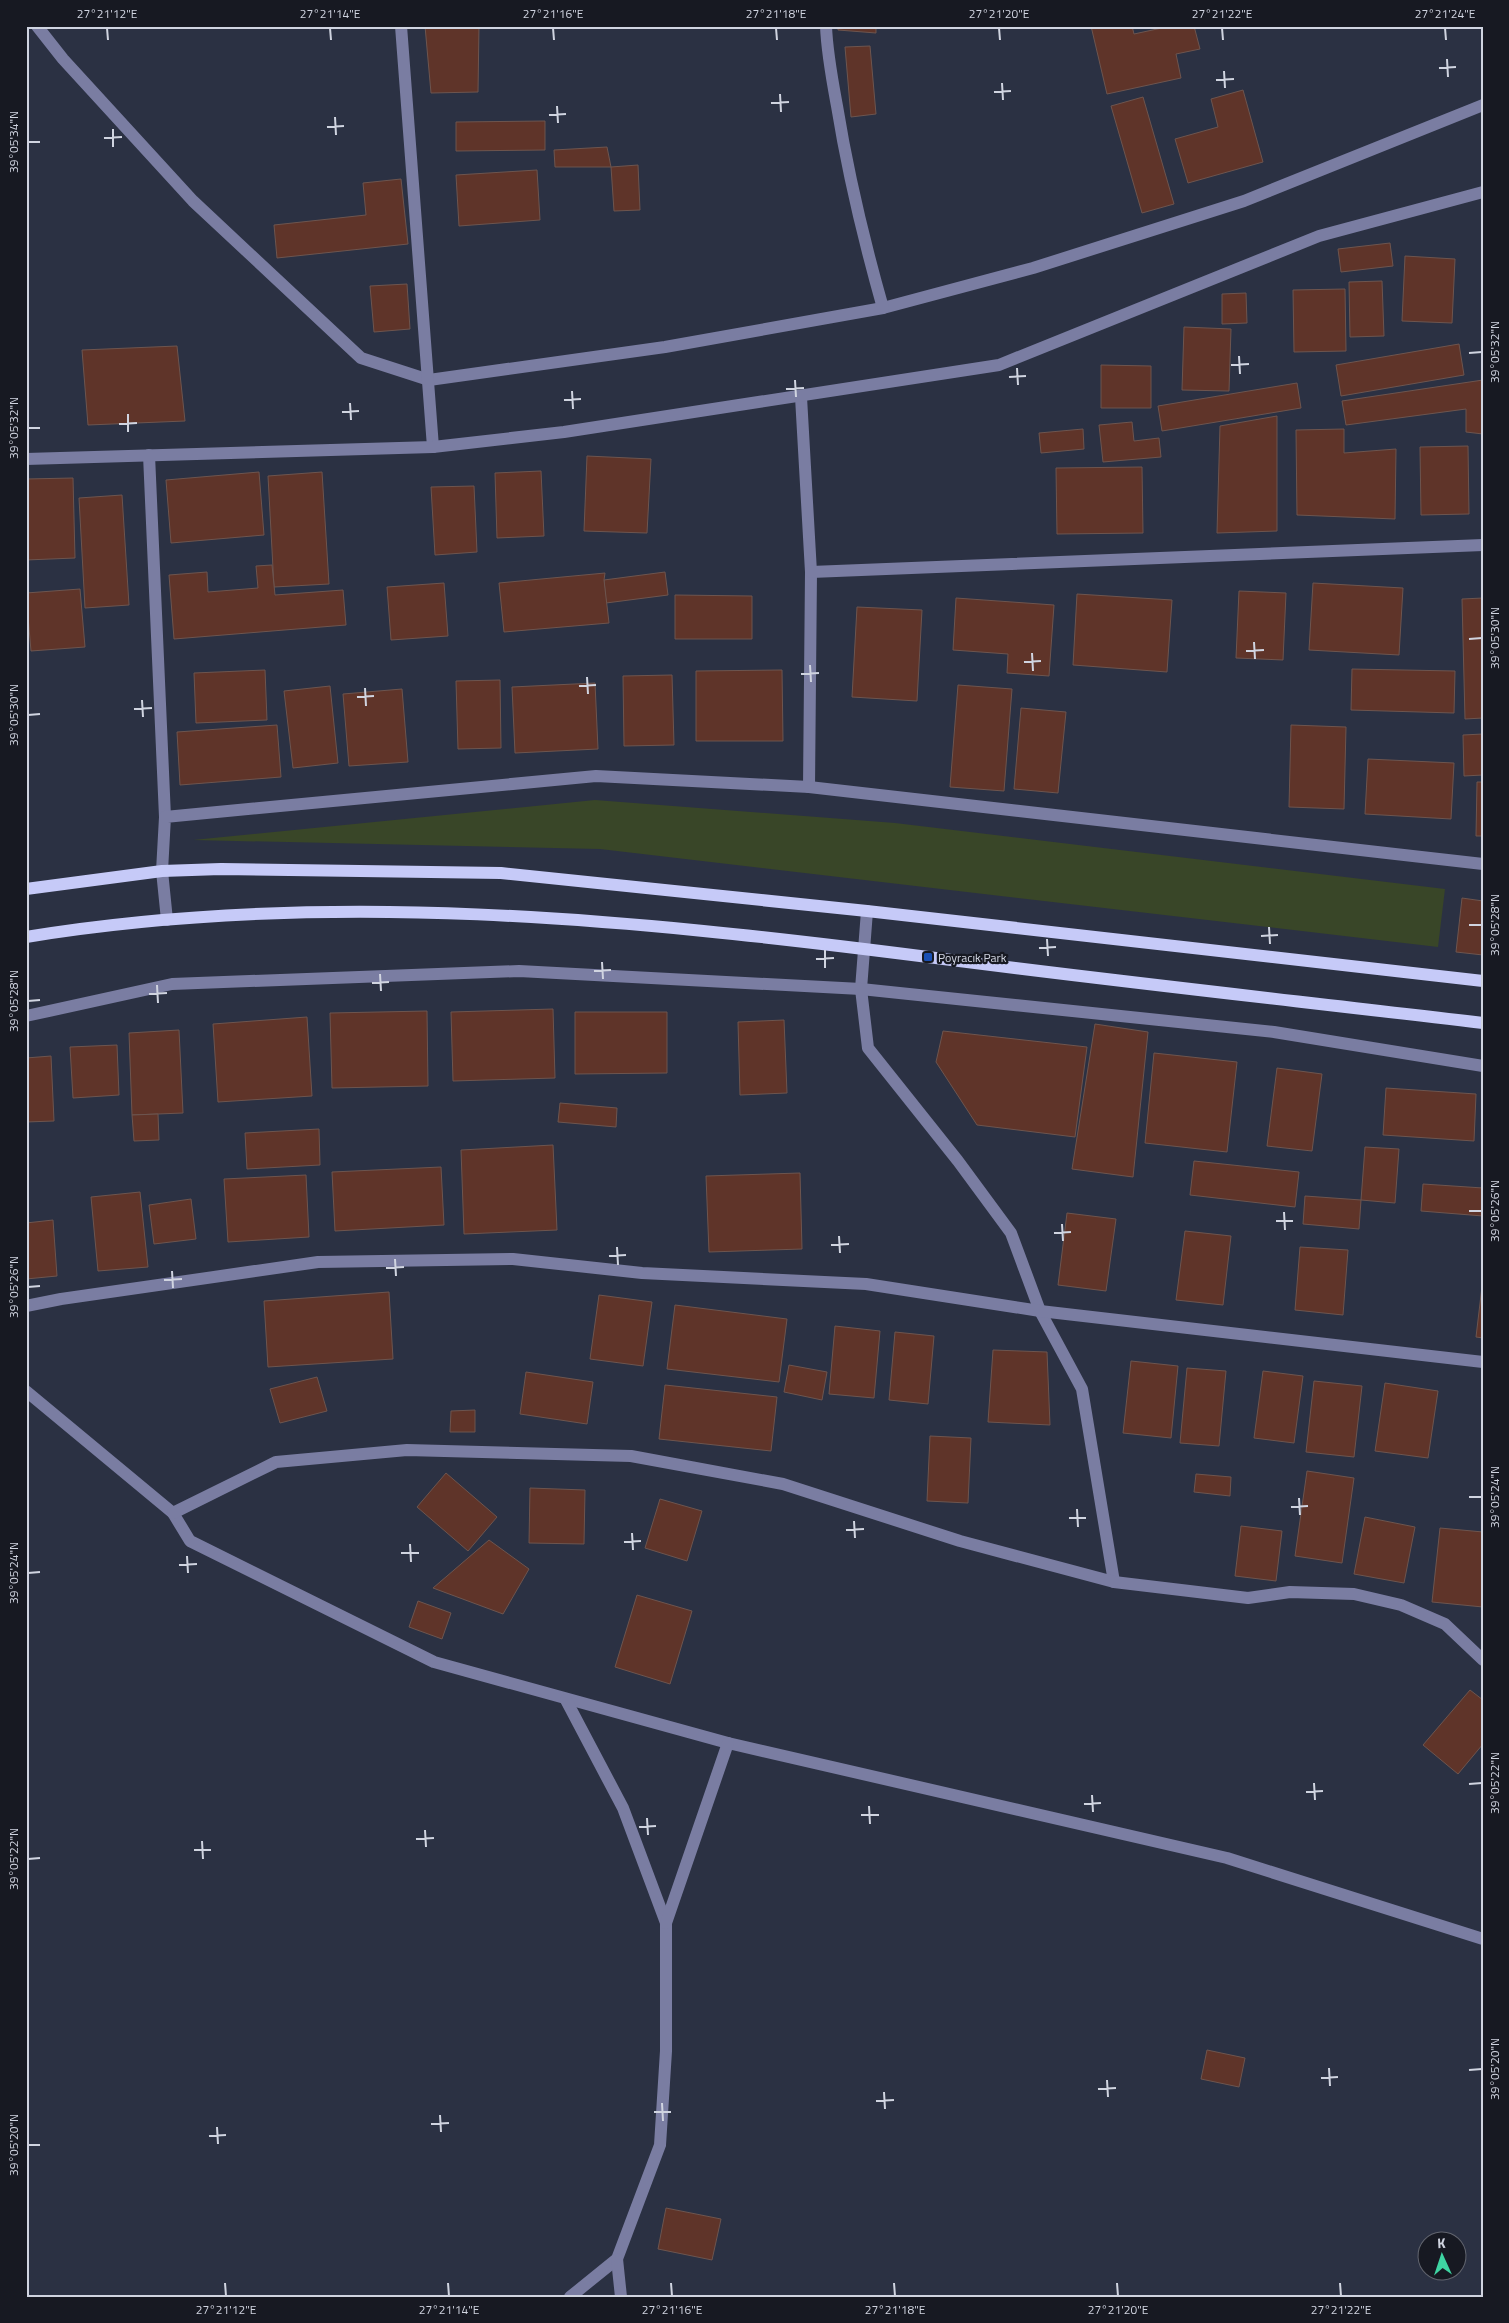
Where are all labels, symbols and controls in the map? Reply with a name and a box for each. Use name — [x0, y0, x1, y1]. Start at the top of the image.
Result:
text: 27°21'12"E — [77, 4, 138, 23]
text: 27°21'14"E — [300, 4, 361, 23]
text: 27°21'16"E — [523, 4, 584, 23]
text: 27°21'18"E — [746, 4, 807, 23]
text: 27°21'20"E — [969, 4, 1030, 23]
text: 27°21'22"E — [1192, 4, 1253, 23]
text: 27°21'24"E — [1415, 4, 1476, 23]
text: 39°05'34"N — [4, 111, 23, 173]
text: 39°05'32"N — [1485, 321, 1504, 383]
text: 39°05'32"N — [4, 397, 23, 459]
text: 39°05'30"N — [1485, 607, 1504, 669]
text: 39°05'30"N — [4, 684, 23, 746]
text: 39°05'28"N — [1485, 894, 1504, 956]
place label: Poyracık Park — [938, 948, 1007, 967]
marker: Poyracık Park — [922, 951, 934, 963]
text: 39°05'28"N — [4, 970, 23, 1032]
text: 39°05'26"N — [1485, 1180, 1504, 1242]
text: 39°05'26"N — [4, 1256, 23, 1318]
text: 39°05'24"N — [1485, 1466, 1504, 1528]
text: 39°05'24"N — [4, 1542, 23, 1604]
text: 39°05'22"N — [1485, 1752, 1504, 1814]
text: 39°05'22"N — [4, 1828, 23, 1890]
text: 39°05'20"N — [1485, 2038, 1504, 2100]
text: 39°05'20"N — [4, 2114, 23, 2176]
north arrow — [1416, 2230, 1466, 2280]
text: K — [1437, 2232, 1447, 2253]
text: 27°21'12"E — [196, 2300, 257, 2319]
text: 27°21'14"E — [419, 2300, 480, 2319]
text: 27°21'16"E — [642, 2300, 703, 2319]
text: 27°21'18"E — [865, 2300, 926, 2319]
text: 27°21'20"E — [1088, 2300, 1149, 2319]
text: 27°21'22"E — [1311, 2300, 1372, 2319]

